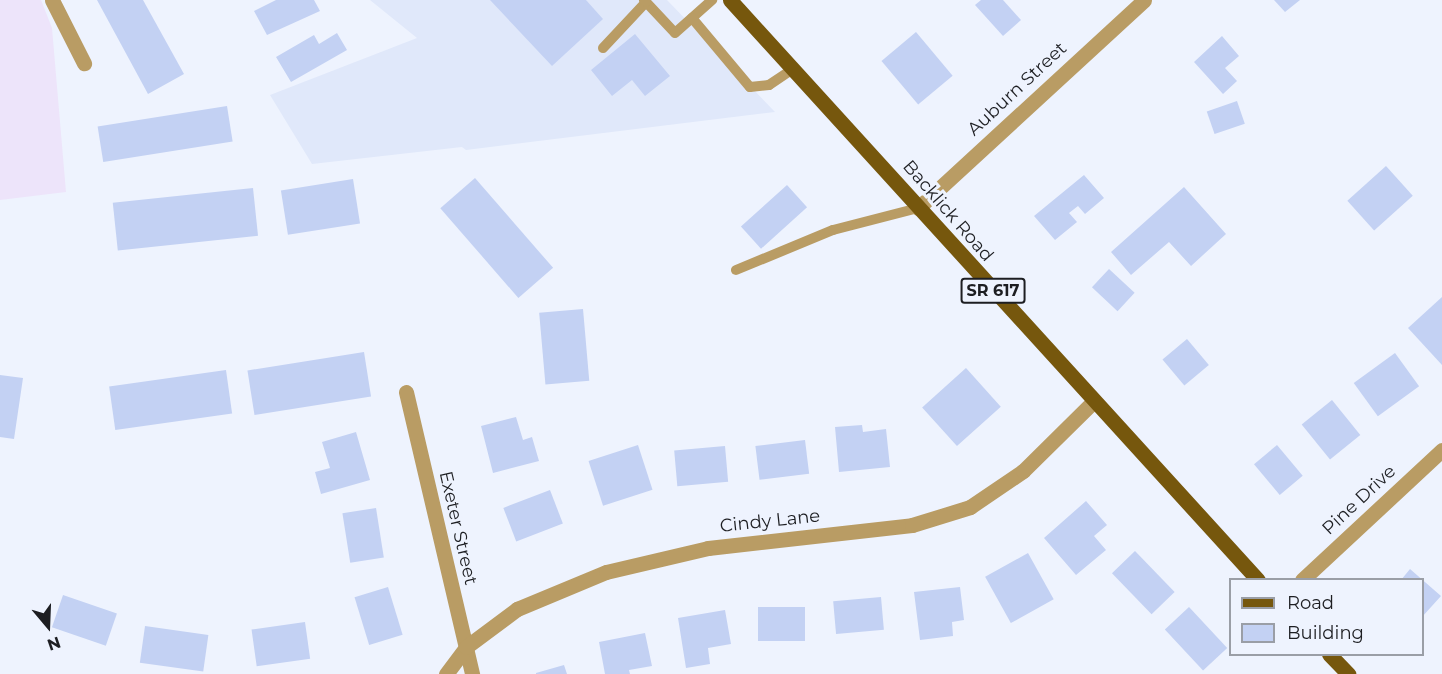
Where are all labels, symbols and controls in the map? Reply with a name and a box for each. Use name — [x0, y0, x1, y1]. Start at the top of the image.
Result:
street label: Auburn Street — [963, 38, 1071, 140]
street label: Backlick Road — [898, 156, 998, 266]
road number: SR 617 — [960, 278, 1026, 304]
street label: Pine Drive — [1318, 461, 1400, 539]
street label: Exeter Street — [434, 469, 482, 587]
street label: Cindy Lane — [719, 505, 821, 537]
legend — [1229, 578, 1424, 656]
text: Road — [1287, 592, 1334, 614]
north arrow — [18, 596, 78, 656]
text: Building — [1287, 622, 1364, 644]
text: N — [45, 632, 63, 655]

